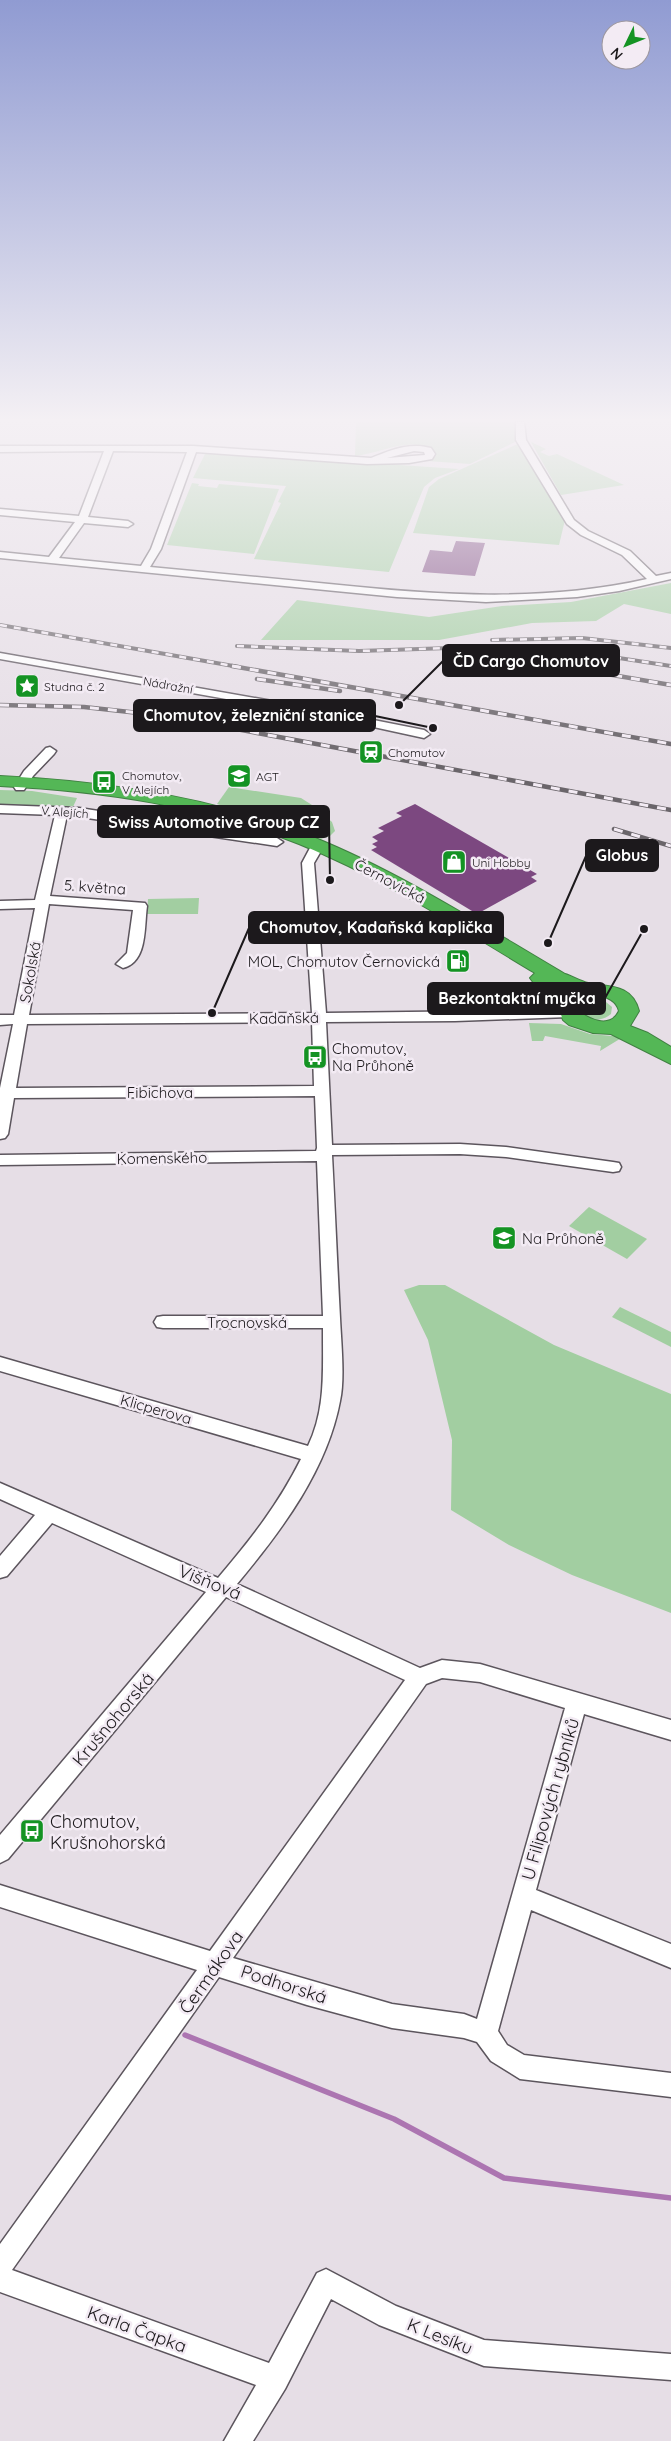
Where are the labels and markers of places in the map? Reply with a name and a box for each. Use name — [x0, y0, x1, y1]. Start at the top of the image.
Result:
callout: ČD Cargo Chomutov — [443, 645, 619, 676]
place icon: Studna č. 2 — [14, 673, 40, 699]
place label: Studna č. 2 — [44, 679, 105, 694]
callout: Chomutov, železniční stanice — [134, 700, 375, 731]
station icon: Chomutov — [358, 739, 384, 765]
place label: Chomutov — [388, 745, 445, 760]
school or university icon: AGT — [226, 763, 252, 789]
place label: Chomutov, V Alejích — [122, 768, 182, 797]
bus stop icon: Chomutov, V Alejích — [91, 769, 117, 795]
place label: AGT — [256, 769, 279, 784]
callout: Swiss Automotive Group CZ — [98, 806, 329, 837]
callout: Globus — [586, 840, 658, 871]
shop icon: Uni Hobby — [441, 849, 467, 875]
place label: Uni Hobby — [472, 855, 531, 870]
callout: Chomutov, Kadaňská kaplička — [249, 912, 503, 943]
fuel station icon: MOL, Chomutov Černovická — [445, 948, 471, 974]
place label: MOL, Chomutov Černovická — [248, 952, 440, 971]
callout: Bezkontaktní myčka — [428, 983, 605, 1014]
place label: Chomutov, Na Průhoně — [332, 1039, 414, 1075]
bus stop icon: Chomutov, Na Průhoně — [302, 1044, 328, 1070]
school or university icon: Na Průhoně — [491, 1225, 517, 1251]
place label: Na Průhoně — [522, 1229, 604, 1248]
place label: Chomutov, Krušnohorská — [50, 1810, 166, 1854]
bus stop icon: Chomutov, Krušnohorská — [19, 1818, 45, 1844]

